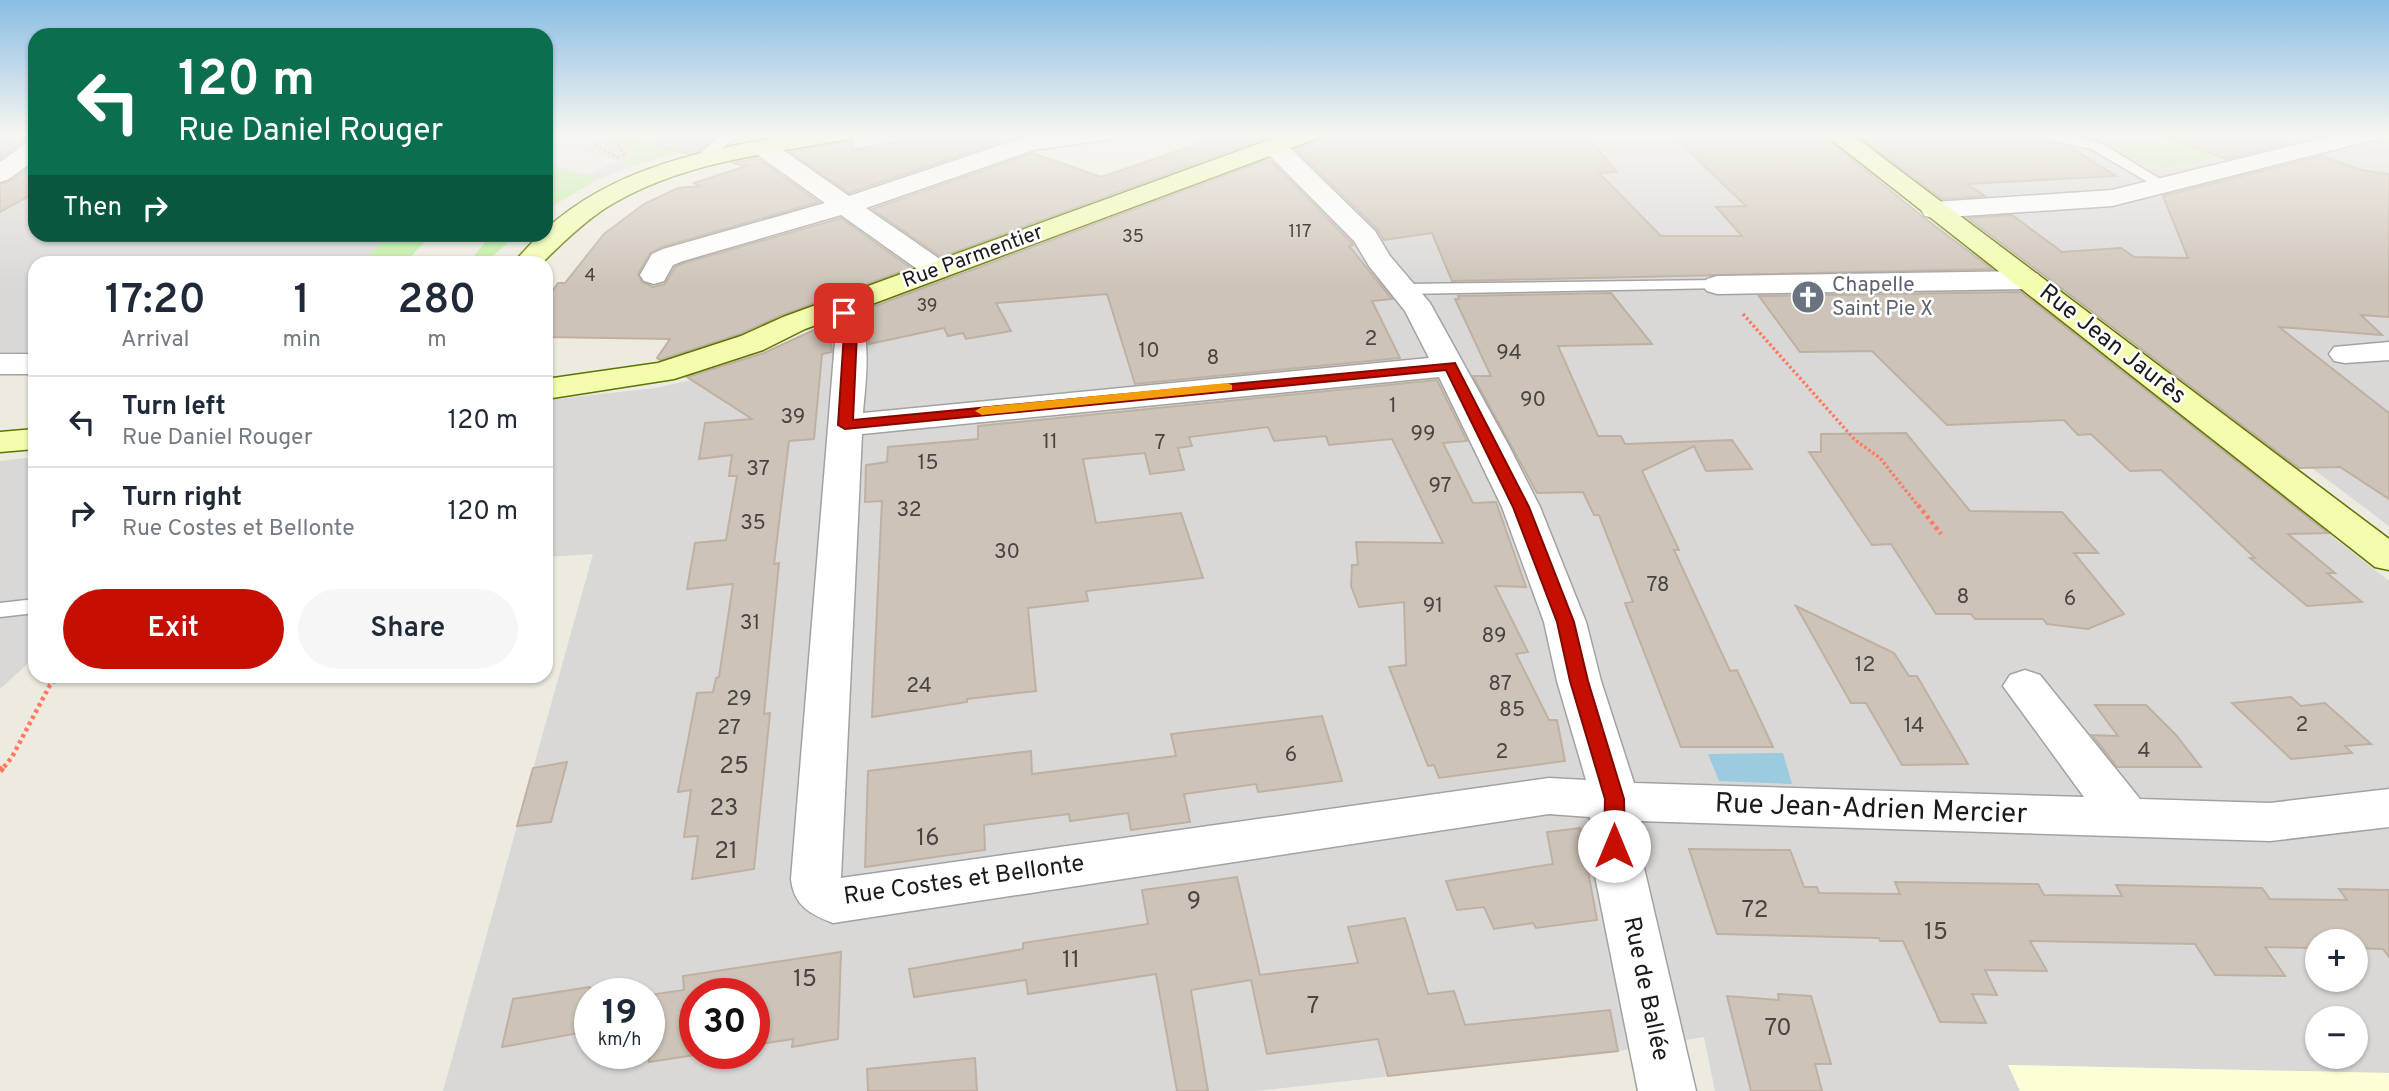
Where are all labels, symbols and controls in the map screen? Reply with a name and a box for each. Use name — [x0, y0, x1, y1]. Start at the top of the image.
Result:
text: 120 m — [178, 51, 315, 113]
icon: left — [63, 56, 154, 147]
text: Rue Daniel Rouger — [178, 112, 443, 152]
icon: right — [136, 189, 174, 227]
text: Then — [63, 192, 122, 225]
street label: Rue Parmentier — [899, 219, 1047, 295]
house number: 117 — [1289, 221, 1311, 244]
house number: 35 — [1122, 226, 1144, 249]
house number: 4 — [584, 265, 596, 288]
place label: Chapelle Saint Pie X — [1832, 272, 1933, 323]
text: 17:20 — [105, 275, 206, 328]
text: 1 — [294, 275, 310, 328]
text: 280 — [398, 275, 476, 328]
church icon: Chapelle Saint Pie X — [1789, 278, 1827, 316]
street label: Rue Jean Jaurès — [2032, 278, 2192, 412]
pin — [814, 283, 874, 343]
icon: arrive — [825, 294, 863, 332]
house number: 39 — [916, 295, 938, 318]
text: Arrival — [121, 326, 190, 355]
text: min — [283, 326, 321, 355]
text: m — [427, 326, 447, 355]
house number: 2 — [1365, 326, 1377, 353]
house number: 10 — [1138, 338, 1160, 365]
house number: 94 — [1496, 340, 1522, 367]
house number: 8 — [1207, 345, 1219, 372]
house number: 90 — [1520, 387, 1546, 414]
text: Turn left — [122, 391, 226, 424]
house number: 1 — [1389, 393, 1397, 420]
icon: left — [63, 403, 101, 441]
house number: 39 — [781, 404, 805, 431]
text: 120 m — [448, 405, 518, 438]
house number: 99 — [1410, 421, 1436, 448]
text: Rue Daniel Rouger — [122, 424, 313, 453]
house number: 11 — [1042, 429, 1058, 456]
house number: 7 — [1155, 430, 1166, 457]
house number: 15 — [918, 450, 938, 477]
house number: 37 — [746, 456, 770, 483]
house number: 97 — [1429, 473, 1451, 500]
text: Turn right — [122, 482, 242, 515]
icon: right — [63, 494, 101, 532]
text: 120 m — [448, 496, 518, 529]
house number: 32 — [896, 497, 922, 524]
house number: 35 — [740, 510, 766, 537]
text: Rue Costes et Bellonte — [122, 515, 355, 544]
house number: 30 — [994, 539, 1020, 566]
house number: 78 — [1646, 572, 1670, 599]
house number: 8 — [1957, 584, 1969, 611]
house number: 6 — [2064, 586, 2076, 613]
button: Exit — [63, 589, 284, 669]
button: Share — [298, 589, 518, 669]
house number: 91 — [1423, 593, 1443, 620]
house number: 31 — [740, 610, 760, 637]
house number: 89 — [1482, 623, 1506, 650]
house number: 12 — [1855, 652, 1875, 679]
house number: 87 — [1488, 671, 1512, 698]
house number: 24 — [906, 673, 932, 700]
house number: 29 — [726, 686, 752, 713]
house number: 85 — [1499, 697, 1525, 724]
house number: 2 — [2296, 712, 2308, 739]
house number: 14 — [1904, 713, 1924, 740]
house number: 27 — [717, 715, 741, 742]
house number: 4 — [2137, 738, 2151, 765]
house number: 2 — [1496, 739, 1508, 766]
house number: 6 — [1285, 742, 1297, 769]
house number: 25 — [719, 752, 749, 782]
street label: Rue Jean-Adrien Mercier — [1714, 787, 2028, 833]
house number: 23 — [709, 794, 739, 824]
position arrow — [1577, 809, 1651, 883]
house number: 16 — [916, 824, 940, 854]
house number: 21 — [714, 837, 738, 867]
street label: Rue Costes et Bellonte — [842, 849, 1086, 913]
house number: 9 — [1187, 887, 1201, 917]
house number: 72 — [1742, 896, 1768, 926]
street label: Rue de Ballée — [1615, 914, 1675, 1064]
house number: 15 — [1924, 918, 1948, 948]
map controls — [2305, 929, 2368, 1069]
button: + — [2305, 929, 2368, 992]
house number: 11 — [1062, 946, 1080, 976]
house number: 15 — [793, 965, 817, 995]
speed limit sign: 30 — [679, 978, 770, 1069]
text: 19 — [602, 992, 637, 1036]
house number: 7 — [1307, 992, 1319, 1022]
button: − — [2305, 1006, 2368, 1069]
house number: 70 — [1764, 1014, 1792, 1044]
text: km/h — [598, 1029, 641, 1052]

